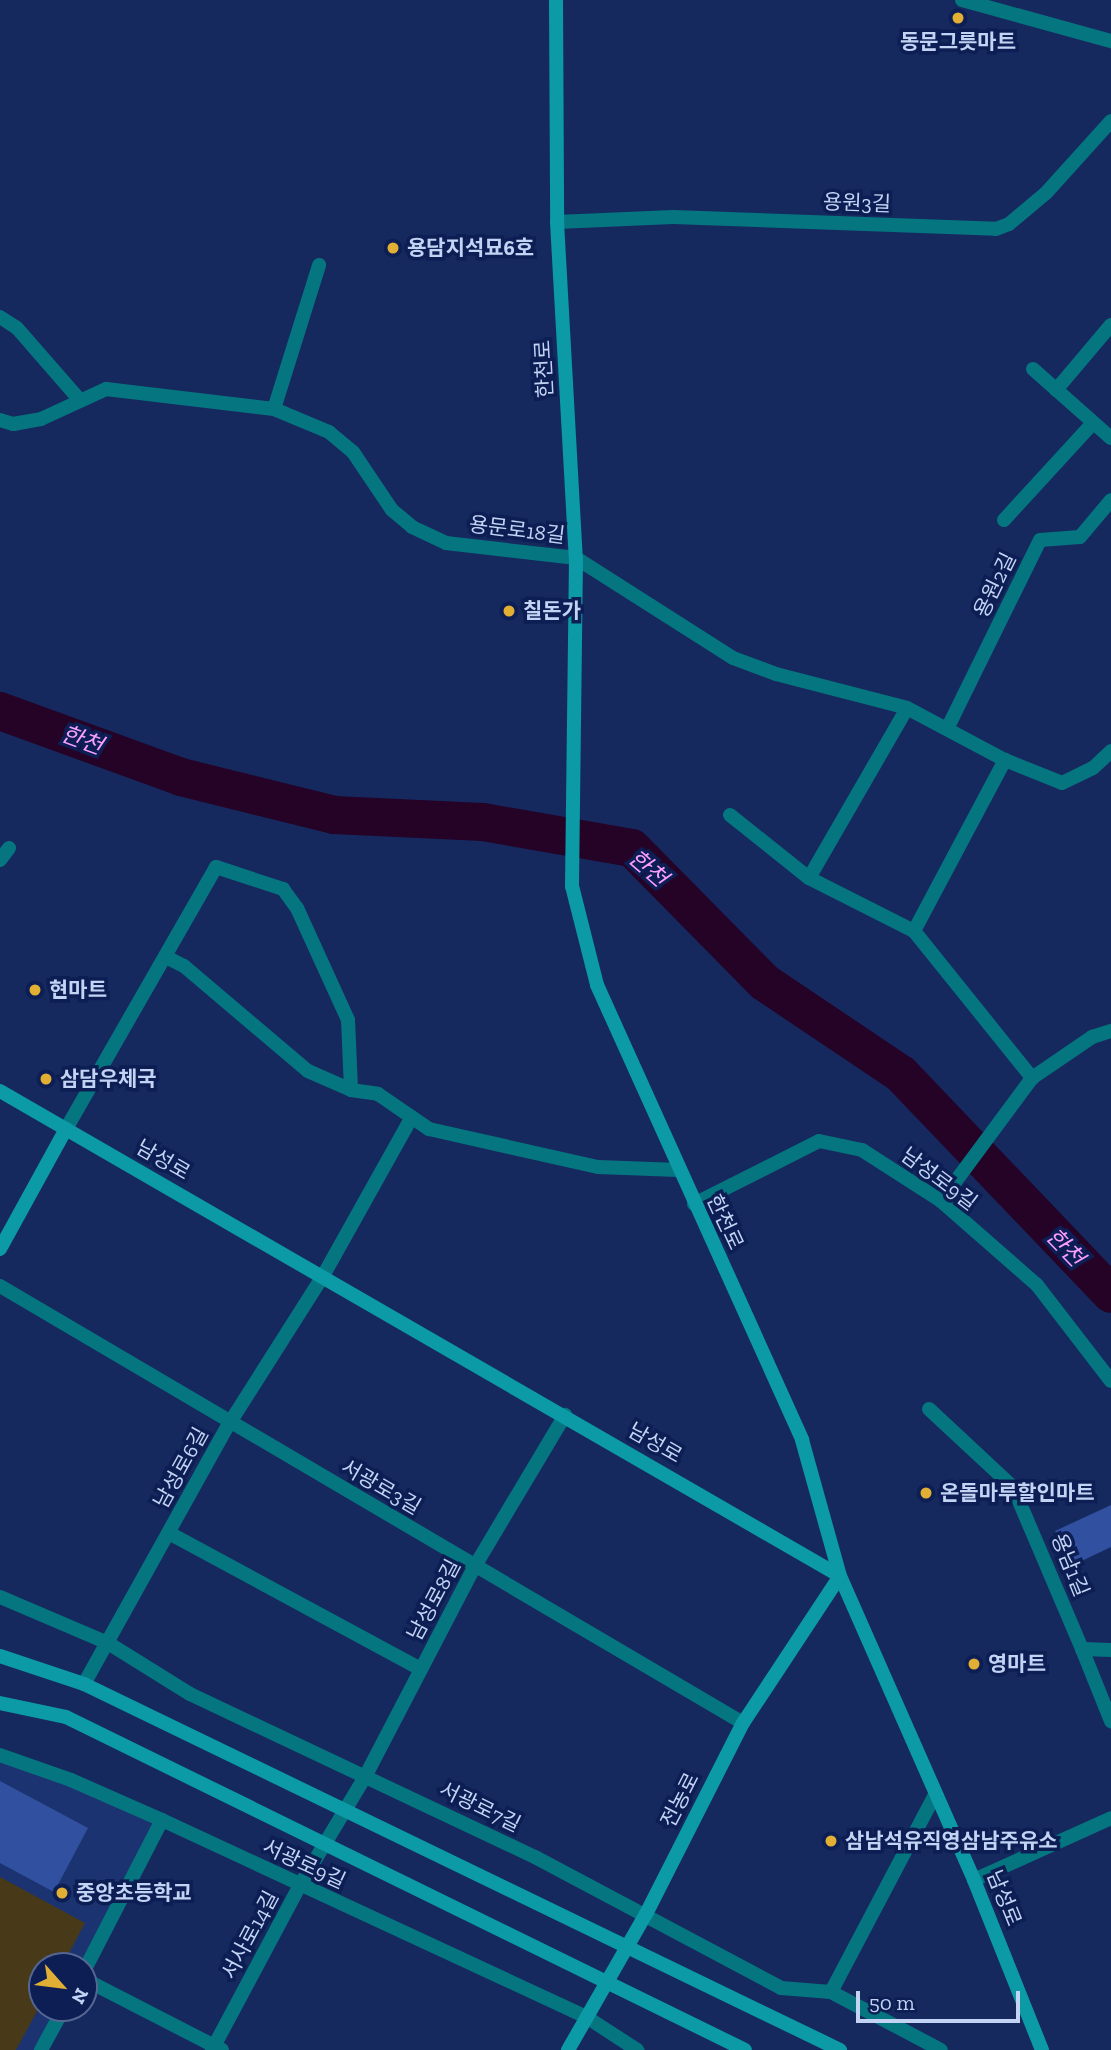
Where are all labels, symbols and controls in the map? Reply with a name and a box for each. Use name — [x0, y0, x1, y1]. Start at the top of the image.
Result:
marker: 동문그릇마트 — [950, 10, 966, 26]
place label: 동문그릇마트 — [900, 29, 1016, 55]
street label: 용원3길 — [822, 189, 892, 217]
place label: 용담지석묘6호 — [407, 235, 534, 261]
marker: 용담지석묘6호 — [385, 240, 401, 256]
street label: 한천로 — [530, 339, 558, 399]
street label: 용문로18길 — [467, 512, 567, 548]
street label: 용원2길 — [969, 549, 1021, 621]
place label: 칠돈가 — [523, 598, 581, 624]
marker: 칠돈가 — [501, 603, 517, 619]
water label: 한천 — [57, 720, 107, 760]
water label: 한천 — [623, 844, 673, 892]
place label: 현마트 — [49, 977, 107, 1003]
marker: 현마트 — [27, 982, 43, 998]
place label: 삼담우체국 — [60, 1066, 157, 1092]
marker: 삼담우체국 — [38, 1071, 54, 1087]
street label: 남성로 — [132, 1135, 194, 1185]
street label: 남성로9길 — [896, 1142, 982, 1216]
street label: 한천로 — [701, 1190, 749, 1254]
water label: 한천 — [1040, 1222, 1090, 1272]
street label: 남성로 — [624, 1418, 686, 1468]
street label: 남성로6길 — [149, 1423, 213, 1513]
street label: 서광로3길 — [337, 1454, 425, 1520]
place label: 온돌마루할인마트 — [940, 1480, 1095, 1506]
marker: 온돌마루할인마트 — [918, 1485, 934, 1501]
street label: 용남1길 — [1046, 1530, 1094, 1600]
street label: 남성로8길 — [402, 1555, 466, 1645]
place label: 영마트 — [988, 1651, 1046, 1677]
marker: 영마트 — [966, 1656, 982, 1672]
street label: 전농로 — [656, 1768, 704, 1832]
street label: 서광로7길 — [435, 1777, 525, 1837]
place label: 삼남석유직영삼남주유소 — [845, 1828, 1058, 1854]
marker: 삼남석유직영삼남주유소 — [823, 1833, 839, 1849]
street label: 서광로9길 — [259, 1834, 349, 1894]
street label: 남성로 — [981, 1866, 1027, 1930]
place label: 중앙초등학교 — [76, 1880, 192, 1906]
marker: 중앙초등학교 — [54, 1885, 70, 1901]
street label: 서사로14길 — [216, 1886, 284, 1984]
north arrow — [28, 1952, 98, 2022]
scale bar — [859, 1976, 1024, 2020]
text: N — [67, 1984, 94, 2008]
text: 50 m — [869, 1990, 915, 2015]

